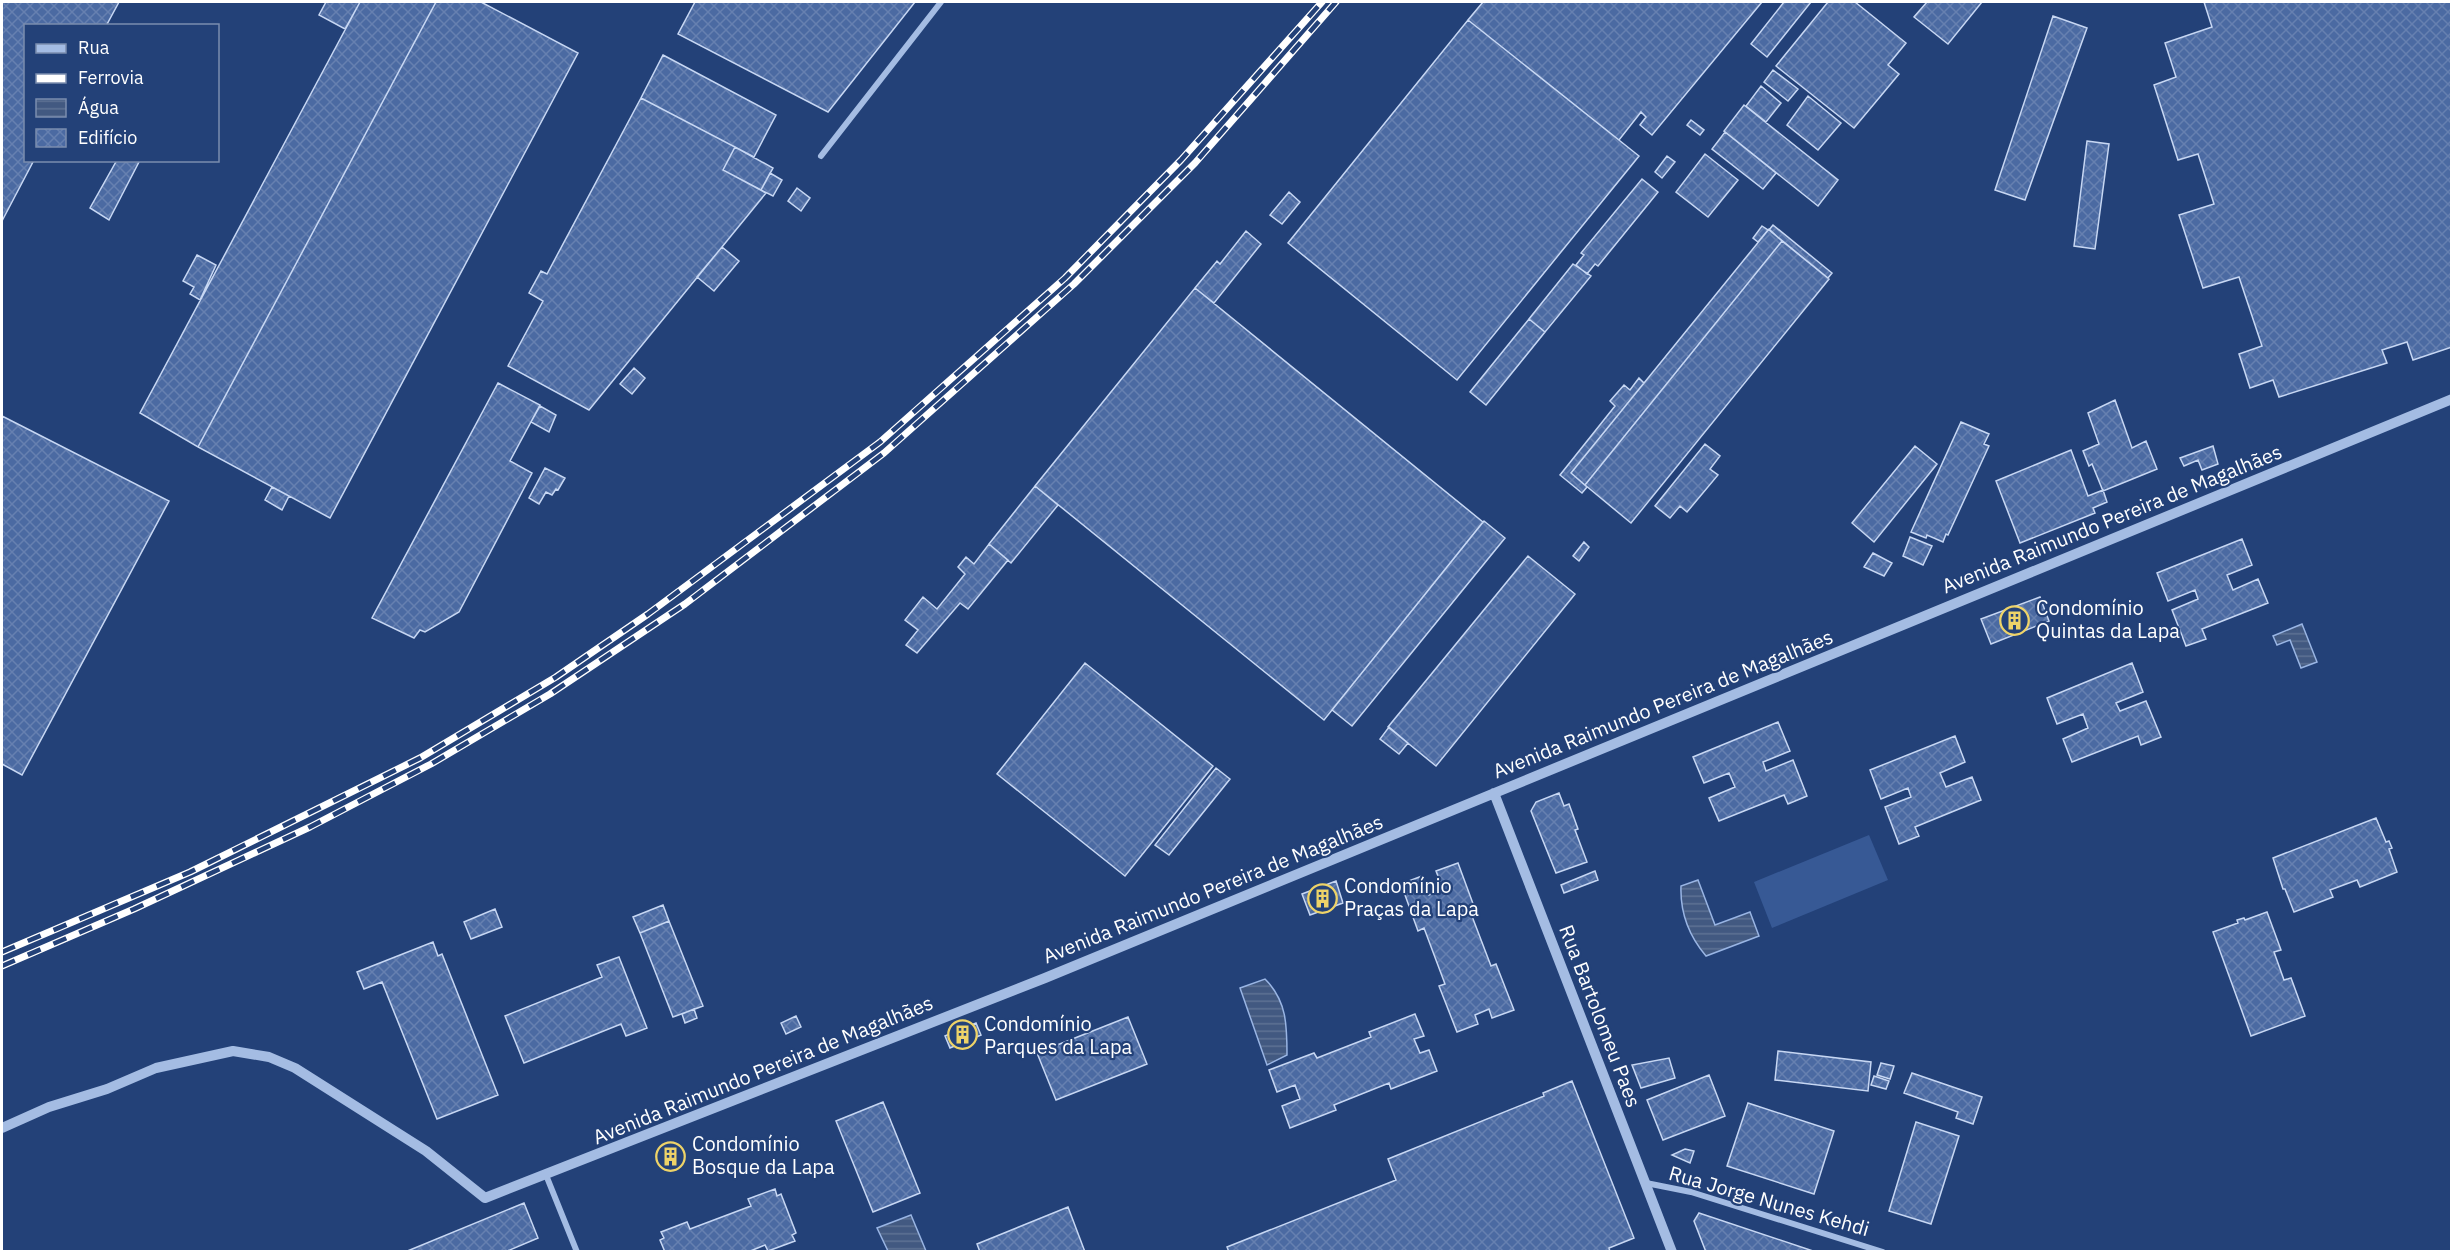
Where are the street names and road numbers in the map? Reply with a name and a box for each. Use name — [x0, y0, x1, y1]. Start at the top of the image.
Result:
street label: Avenida Raimundo Pereira de Magalhães — [1938, 438, 2286, 599]
street label: Avenida Raimundo Pereira de Magalhães — [1489, 623, 1837, 784]
street label: Avenida Raimundo Pereira de Magalhães — [1039, 808, 1387, 969]
street label: Rua Bartolomeu Paes — [1553, 921, 1648, 1111]
street label: Avenida Raimundo Pereira de Magalhães — [589, 989, 937, 1150]
street label: Rua Jorge Nunes Kehdi — [1666, 1159, 1873, 1242]

